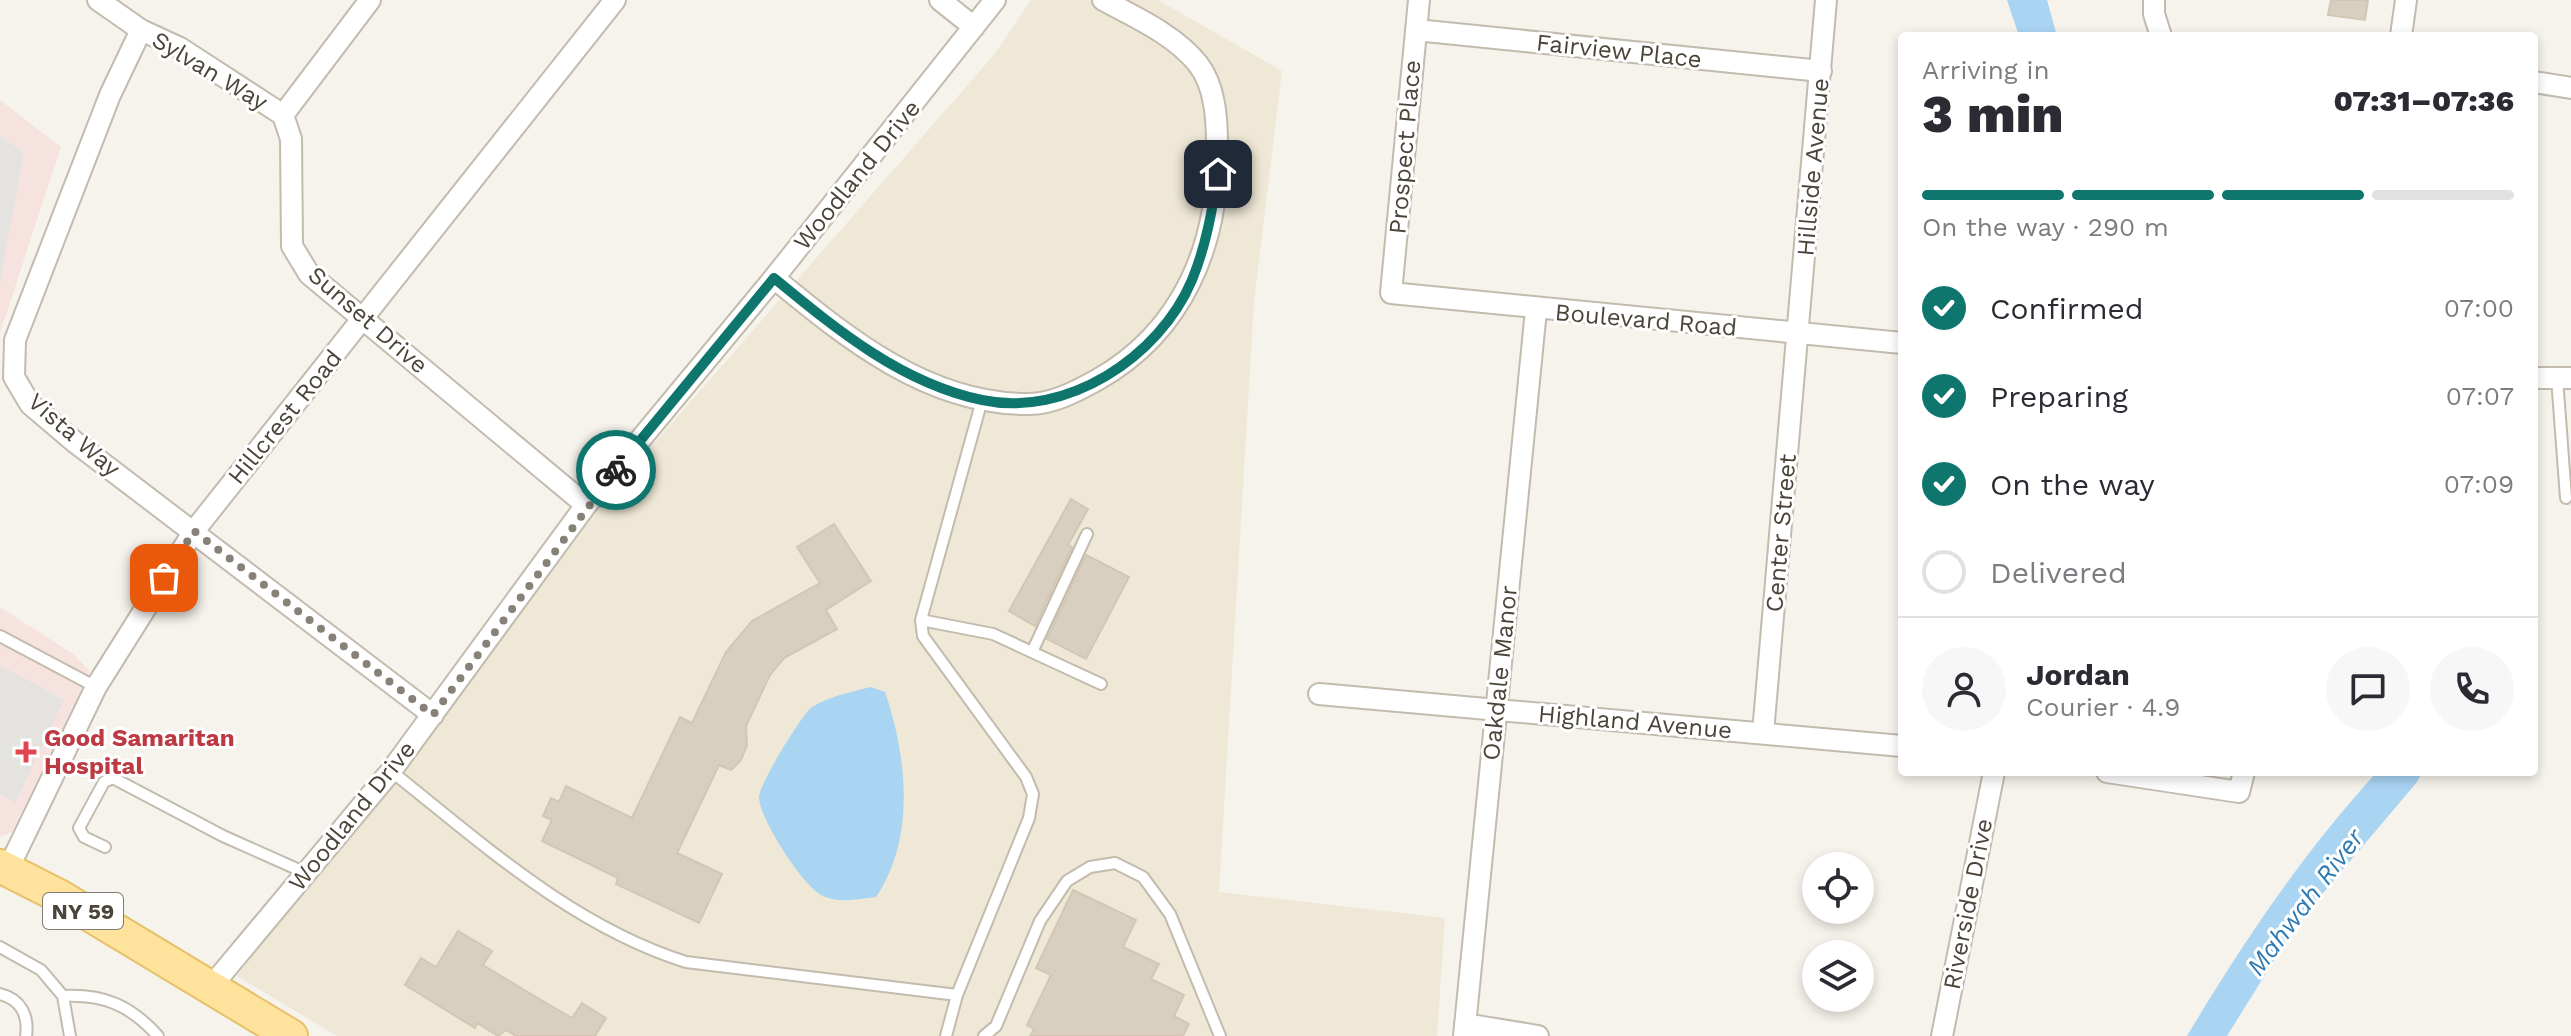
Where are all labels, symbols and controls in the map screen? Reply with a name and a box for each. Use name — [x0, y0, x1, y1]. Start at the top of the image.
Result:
street label: Sylvan Way — [147, 26, 273, 117]
street label: Fairview Place — [1535, 28, 1703, 74]
text: Arriving in — [1922, 55, 2050, 85]
street label: Prospect Place — [1383, 59, 1427, 235]
street label: Hillside Avenue — [1791, 77, 1835, 257]
text: 07:31–07:36 — [2334, 83, 2514, 118]
text: 3 min — [1922, 84, 2064, 145]
street label: Woodland Drive — [788, 94, 926, 256]
pin — [1184, 140, 1252, 208]
icon: home — [1196, 152, 1240, 196]
text: On the way · 290 m — [1922, 212, 2169, 242]
street label: Sunset Drive — [303, 261, 433, 379]
icon: check — [1922, 286, 1966, 330]
text: Confirmed — [1990, 291, 2144, 326]
text: 07:00 — [2444, 293, 2514, 323]
street label: Boulevard Road — [1554, 298, 1738, 342]
street label: Hillcrest Road — [222, 344, 348, 490]
icon: check — [1922, 374, 1966, 418]
text: Preparing — [1990, 379, 2128, 414]
text: 07:07 — [2446, 381, 2514, 411]
street label: Vista Way — [22, 387, 126, 483]
courier — [576, 430, 656, 510]
icon: bike — [594, 448, 638, 492]
street label: Center Street — [1760, 453, 1802, 613]
icon: check — [1922, 462, 1966, 506]
text: On the way — [1990, 467, 2155, 502]
text: 07:09 — [2444, 469, 2514, 499]
pin — [130, 544, 198, 612]
text: Delivered — [1990, 555, 2127, 590]
icon: bag — [142, 556, 186, 600]
street label: Oakdale Manor — [1477, 584, 1523, 762]
button: person — [1922, 647, 2006, 731]
button: chat — [2326, 647, 2410, 731]
button: phone — [2430, 647, 2514, 731]
text: Jordan — [2026, 657, 2130, 692]
text: Courier · 4.9 — [2026, 692, 2180, 722]
street label: Highland Avenue — [1537, 700, 1733, 744]
place label: Good Samaritan Hospital — [44, 724, 235, 780]
street label: Woodland Drive — [283, 735, 421, 897]
marker: Good Samaritan Hospital — [15, 741, 37, 763]
street label: Riverside Drive — [1938, 816, 1998, 992]
water label: Mahwah River — [2240, 822, 2370, 981]
map controls — [1802, 852, 1874, 1012]
button: locate — [1802, 852, 1874, 924]
road number: NY 59 — [43, 893, 123, 929]
button: layers — [1802, 940, 1874, 1012]

